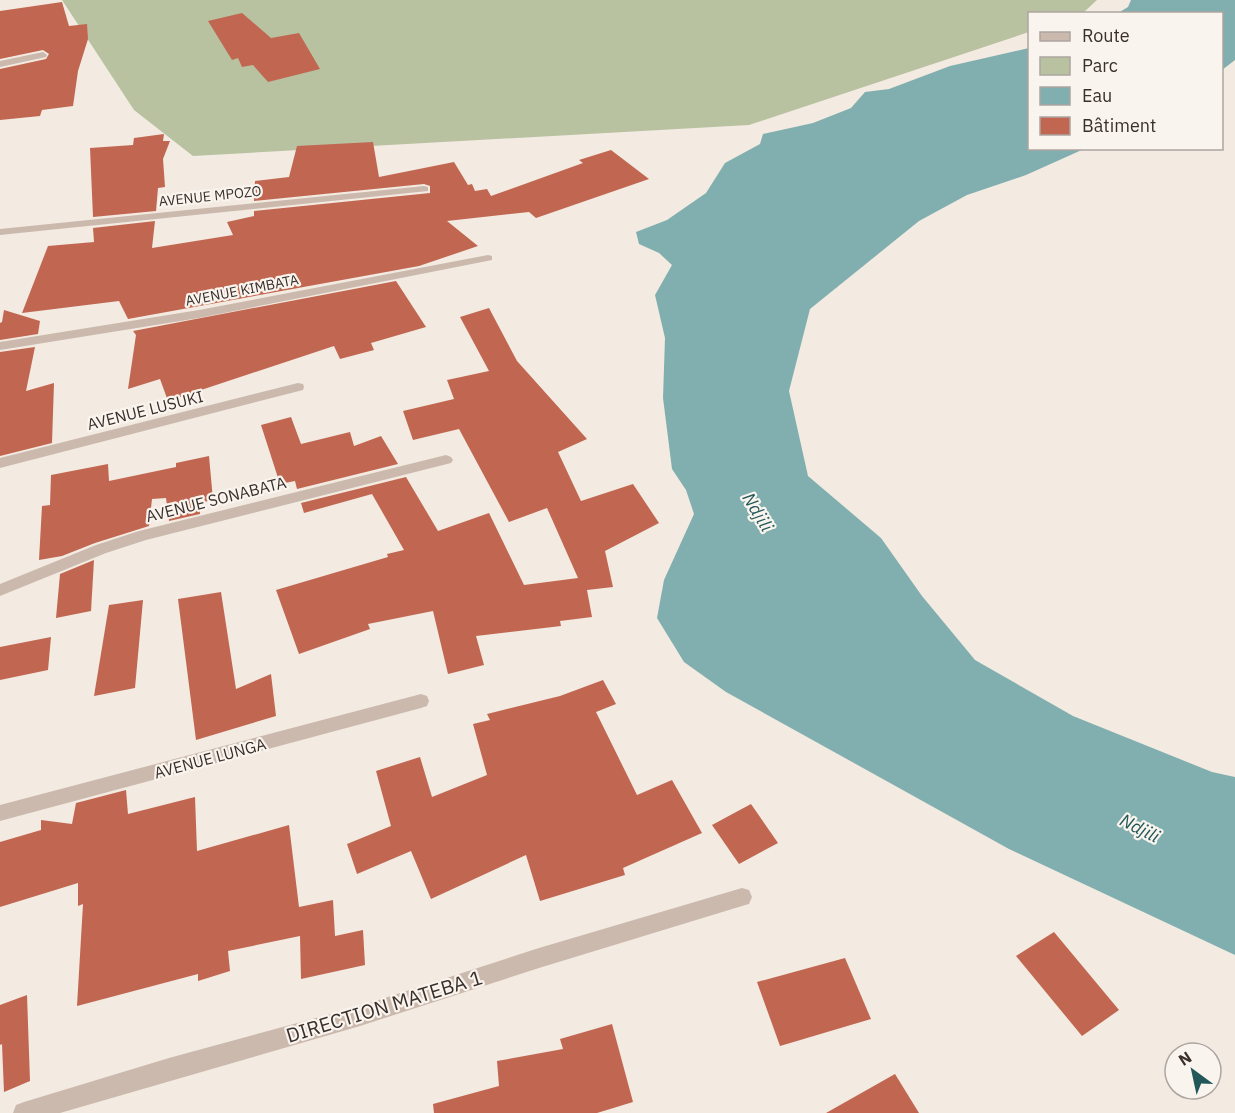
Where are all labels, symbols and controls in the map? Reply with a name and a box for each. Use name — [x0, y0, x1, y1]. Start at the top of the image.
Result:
legend — [1028, 12, 1223, 150]
text: Route — [1082, 24, 1130, 47]
text: Parc — [1082, 54, 1118, 77]
text: Eau — [1082, 84, 1112, 107]
text: Bâtiment — [1082, 114, 1156, 137]
street label: AVENUE MPOZO — [158, 182, 262, 210]
street label: AVENUE KIMBATA — [184, 270, 300, 310]
street label: AVENUE LUSUKI — [85, 386, 205, 434]
street label: AVENUE SONABATA — [144, 472, 288, 526]
water label: Ndjili — [737, 488, 779, 536]
street label: AVENUE LUNGA — [152, 733, 268, 783]
water label: Ndjili — [1116, 808, 1164, 848]
street label: DIRECTION MATEBA 1 — [283, 963, 485, 1049]
north arrow — [1163, 1041, 1223, 1101]
text: N — [1175, 1047, 1195, 1070]

